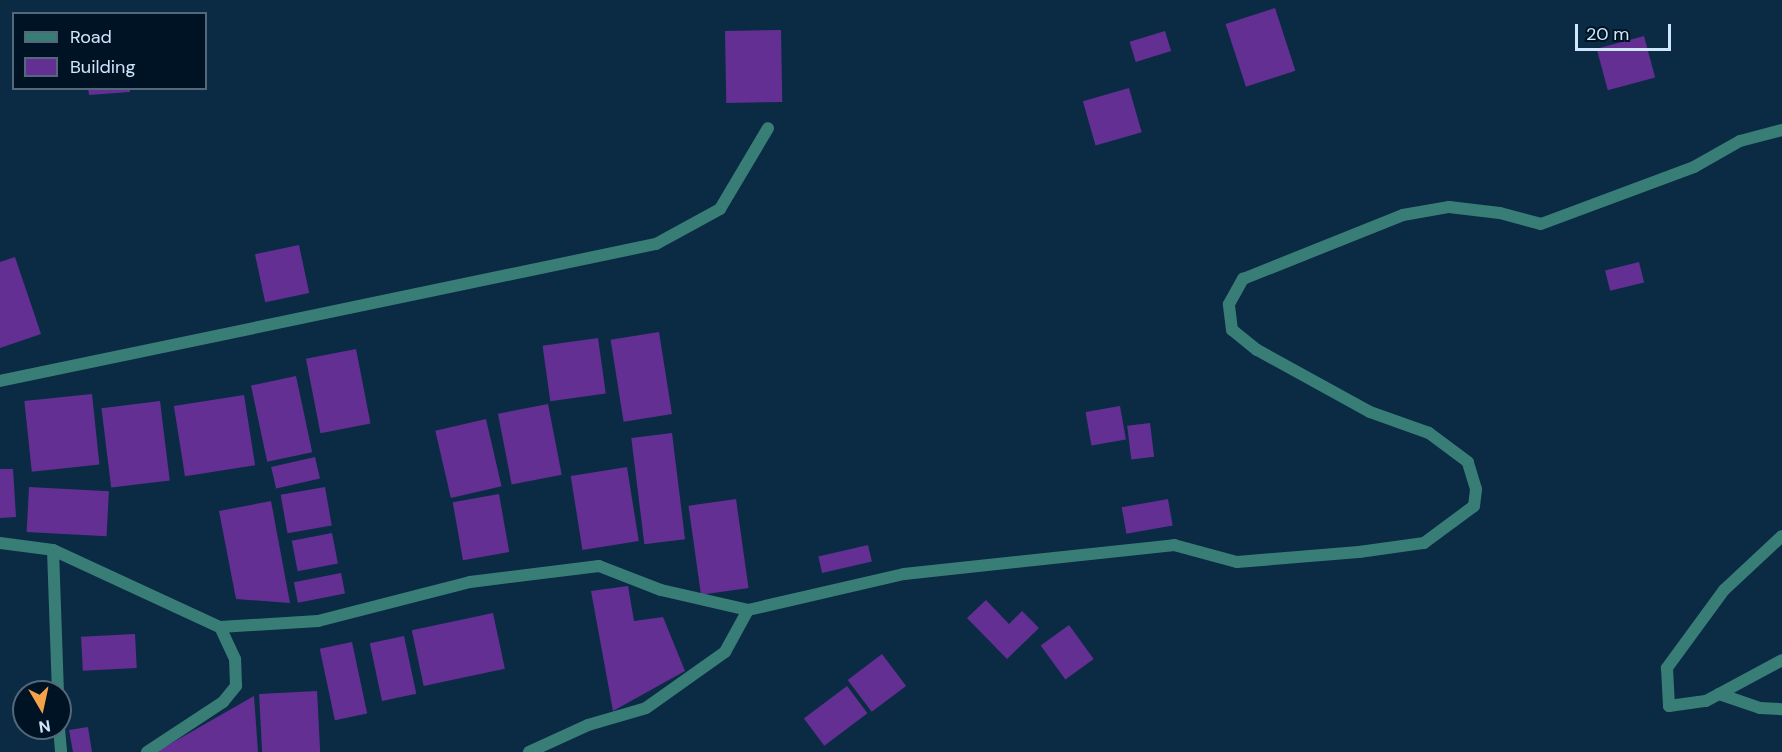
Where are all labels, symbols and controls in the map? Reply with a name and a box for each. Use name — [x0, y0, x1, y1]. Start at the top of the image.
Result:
legend — [12, 12, 207, 90]
scale bar — [1578, 12, 1674, 50]
text: 20 m — [1586, 22, 1629, 46]
text: Road — [70, 25, 112, 49]
text: Building — [70, 55, 135, 79]
north arrow — [12, 680, 72, 740]
text: N — [37, 715, 52, 738]

